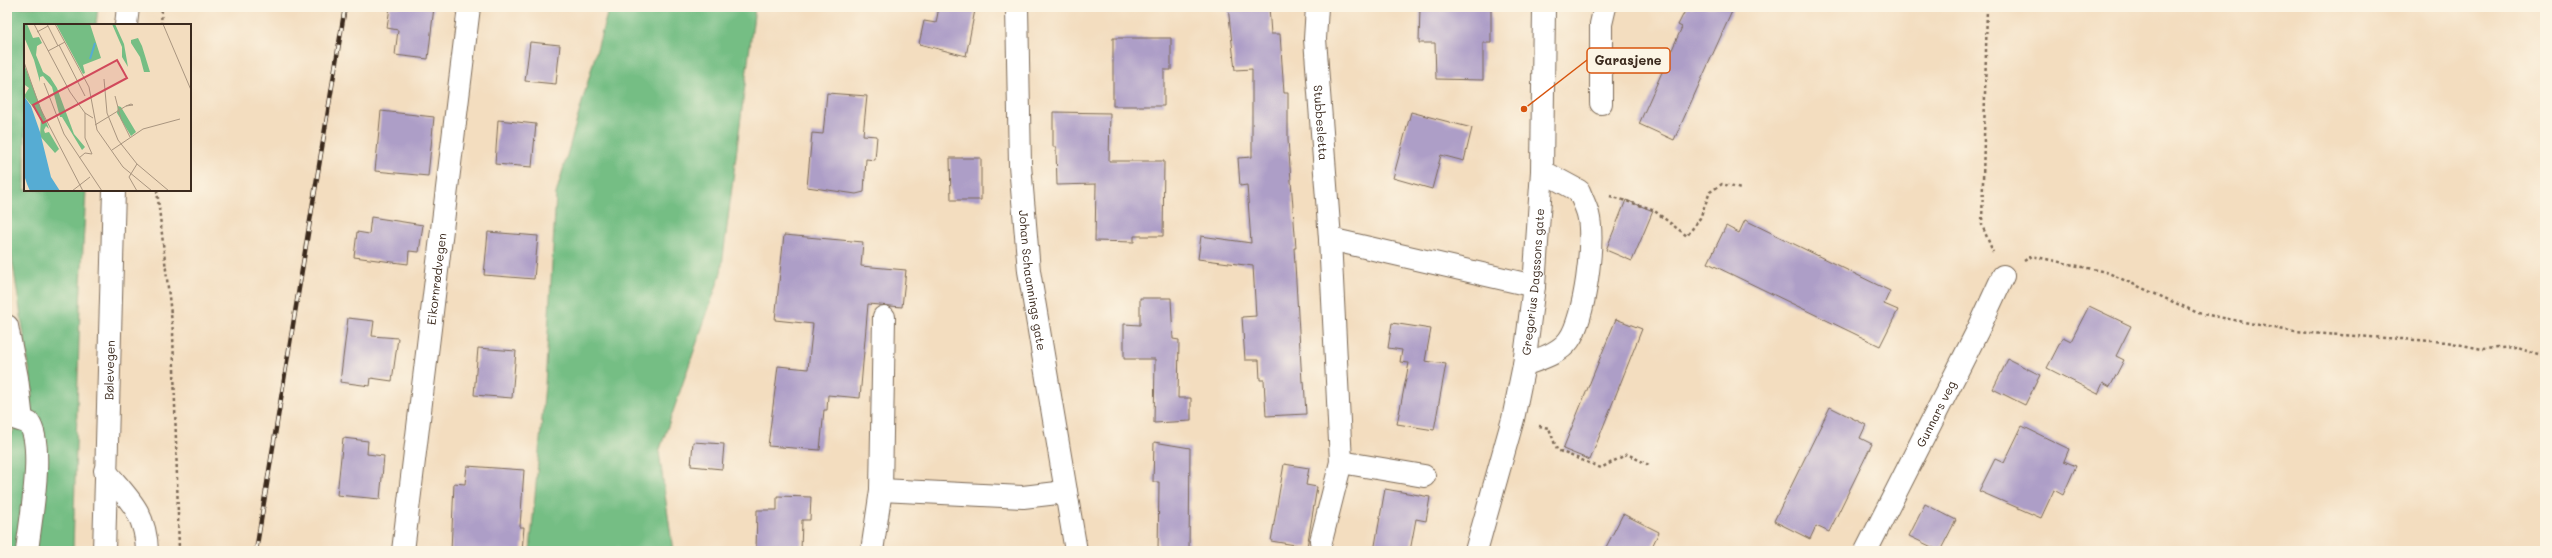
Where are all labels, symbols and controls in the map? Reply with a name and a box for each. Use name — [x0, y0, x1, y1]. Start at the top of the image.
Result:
inset map — [24, 24, 191, 191]
callout: Garasjene — [1587, 48, 1670, 73]
text: Garasjene — [1594, 51, 1662, 68]
street label: Stubbesletta — [1310, 84, 1332, 161]
street label: Gregorius Dagssons gate — [1517, 208, 1547, 356]
street label: Johan Schaannings gate — [1016, 209, 1050, 352]
street label: Eikornrødvegen — [422, 232, 450, 326]
street label: Bølevegen — [100, 340, 118, 400]
street label: Gunnars veg — [1912, 378, 1959, 450]

